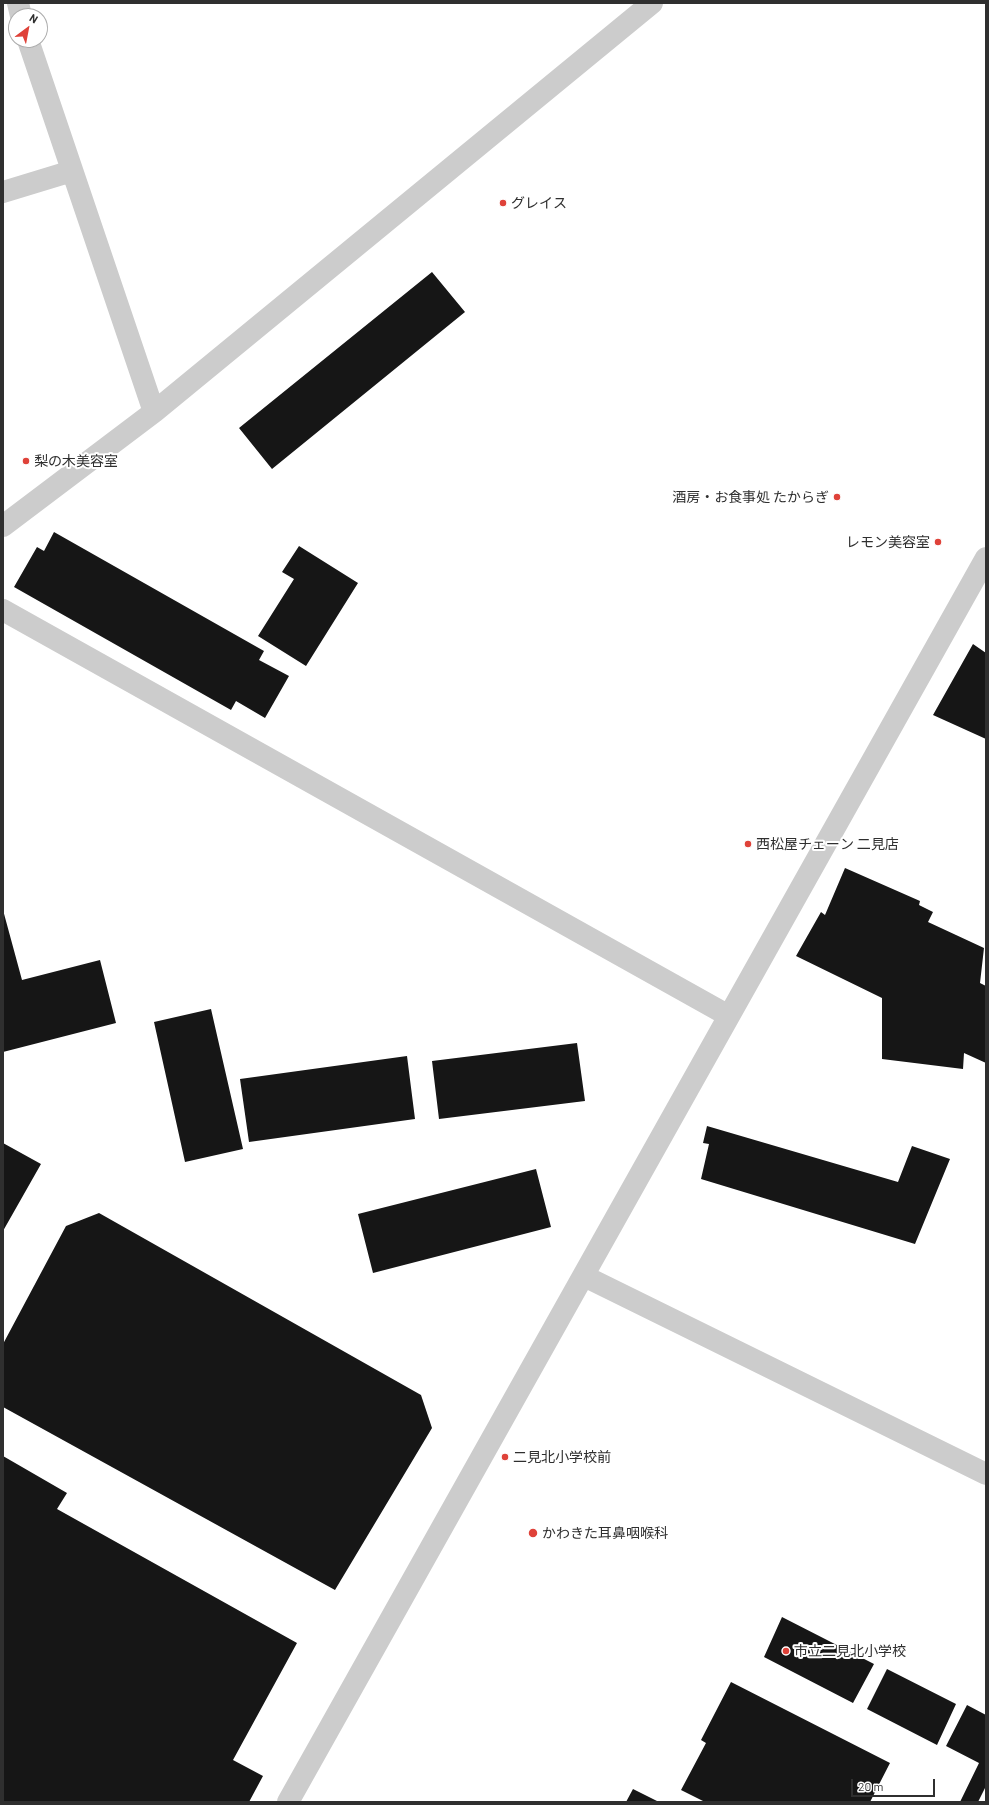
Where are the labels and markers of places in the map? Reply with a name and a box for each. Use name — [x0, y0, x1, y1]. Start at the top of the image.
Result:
place label: グレイス — [511, 195, 567, 211]
marker: グレイス — [498, 198, 508, 208]
place label: 梨の木美容室 — [34, 453, 118, 469]
marker: 梨の木美容室 — [21, 456, 31, 466]
place label: 酒房・お食事処 たからぎ — [672, 489, 829, 505]
marker: 酒房・お食事処 たからぎ — [832, 492, 842, 502]
place label: レモン美容室 — [846, 534, 930, 550]
marker: レモン美容室 — [933, 537, 943, 547]
place label: 西松屋チェーン 二見店 — [756, 836, 899, 852]
marker: 西松屋チェーン 二見店 — [743, 839, 753, 849]
place label: 二見北小学校前 — [513, 1449, 611, 1465]
marker: 二見北小学校前 — [500, 1452, 510, 1462]
place label: かわきた耳鼻咽喉科 — [542, 1525, 668, 1541]
marker: かわきた耳鼻咽喉科 — [527, 1527, 539, 1539]
place label: 市立二見北小学校 — [794, 1643, 906, 1659]
marker: 市立二見北小学校 — [781, 1646, 791, 1656]

